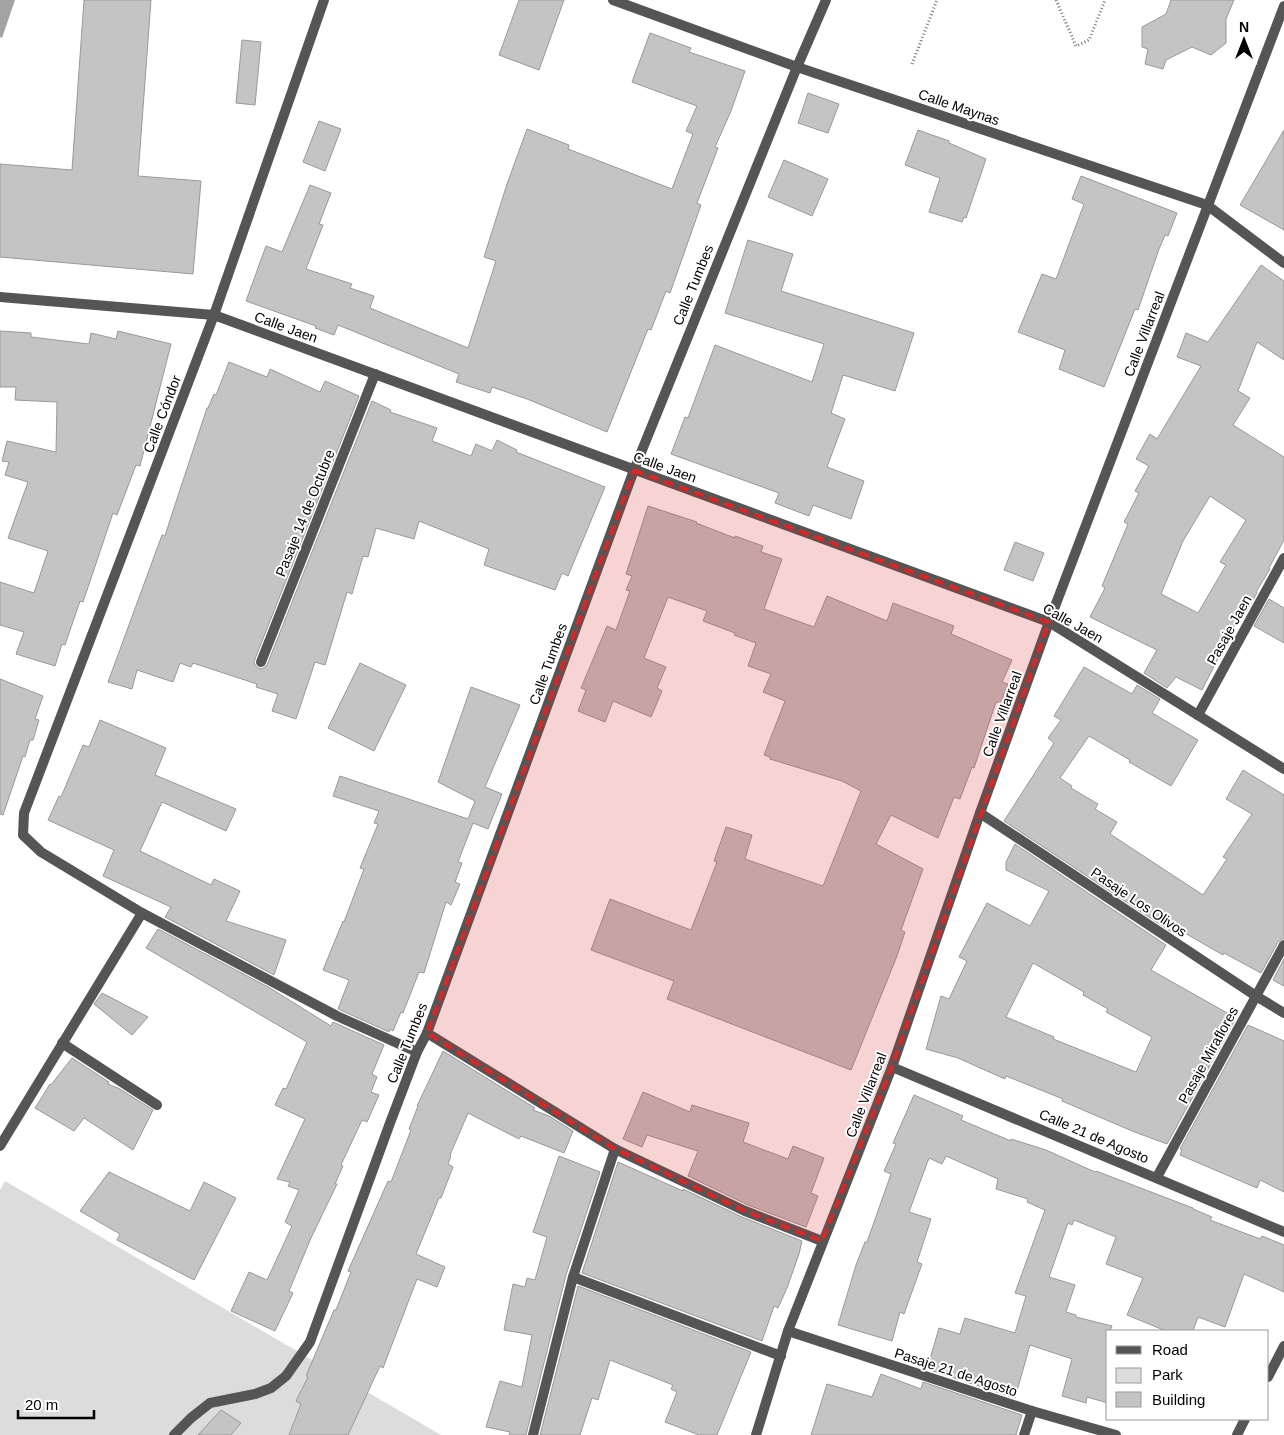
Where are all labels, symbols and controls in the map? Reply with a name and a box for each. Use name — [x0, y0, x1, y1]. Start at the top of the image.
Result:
north arrow — [1219, 15, 1269, 65]
text: N — [1239, 19, 1249, 35]
street label: Calle Maynas — [916, 86, 1002, 128]
street label: Calle Tumbes — [670, 242, 716, 328]
street label: Calle Villarreal — [1120, 289, 1168, 379]
street label: Calle Jaen — [252, 308, 320, 346]
street label: Calle Cóndor — [140, 373, 184, 455]
street label: Pasaje 14 de Octubre — [272, 447, 338, 579]
street label: Calle Jaen — [631, 448, 699, 486]
street label: Pasaje Jaen — [1203, 592, 1255, 668]
street label: Calle Jaen — [1040, 600, 1106, 646]
street label: Calle Tumbes — [526, 621, 570, 707]
street label: Calle Villarreal — [979, 669, 1025, 759]
street label: Pasaje Los Olivos — [1088, 864, 1190, 940]
street label: Calle Tumbes — [384, 1000, 430, 1086]
street label: Pasaje Miraflores — [1175, 1004, 1241, 1106]
street label: Calle Villarreal — [842, 1050, 890, 1140]
street label: Calle 21 de Agosto — [1037, 1106, 1151, 1166]
legend — [1106, 1330, 1269, 1420]
text: Road — [1152, 1341, 1188, 1358]
street label: Pasaje 21 de Agosto — [892, 1345, 1020, 1400]
text: Park — [1152, 1366, 1183, 1383]
scale bar — [18, 1388, 94, 1420]
text: Building — [1152, 1391, 1205, 1408]
text: 20 m — [25, 1396, 58, 1413]

